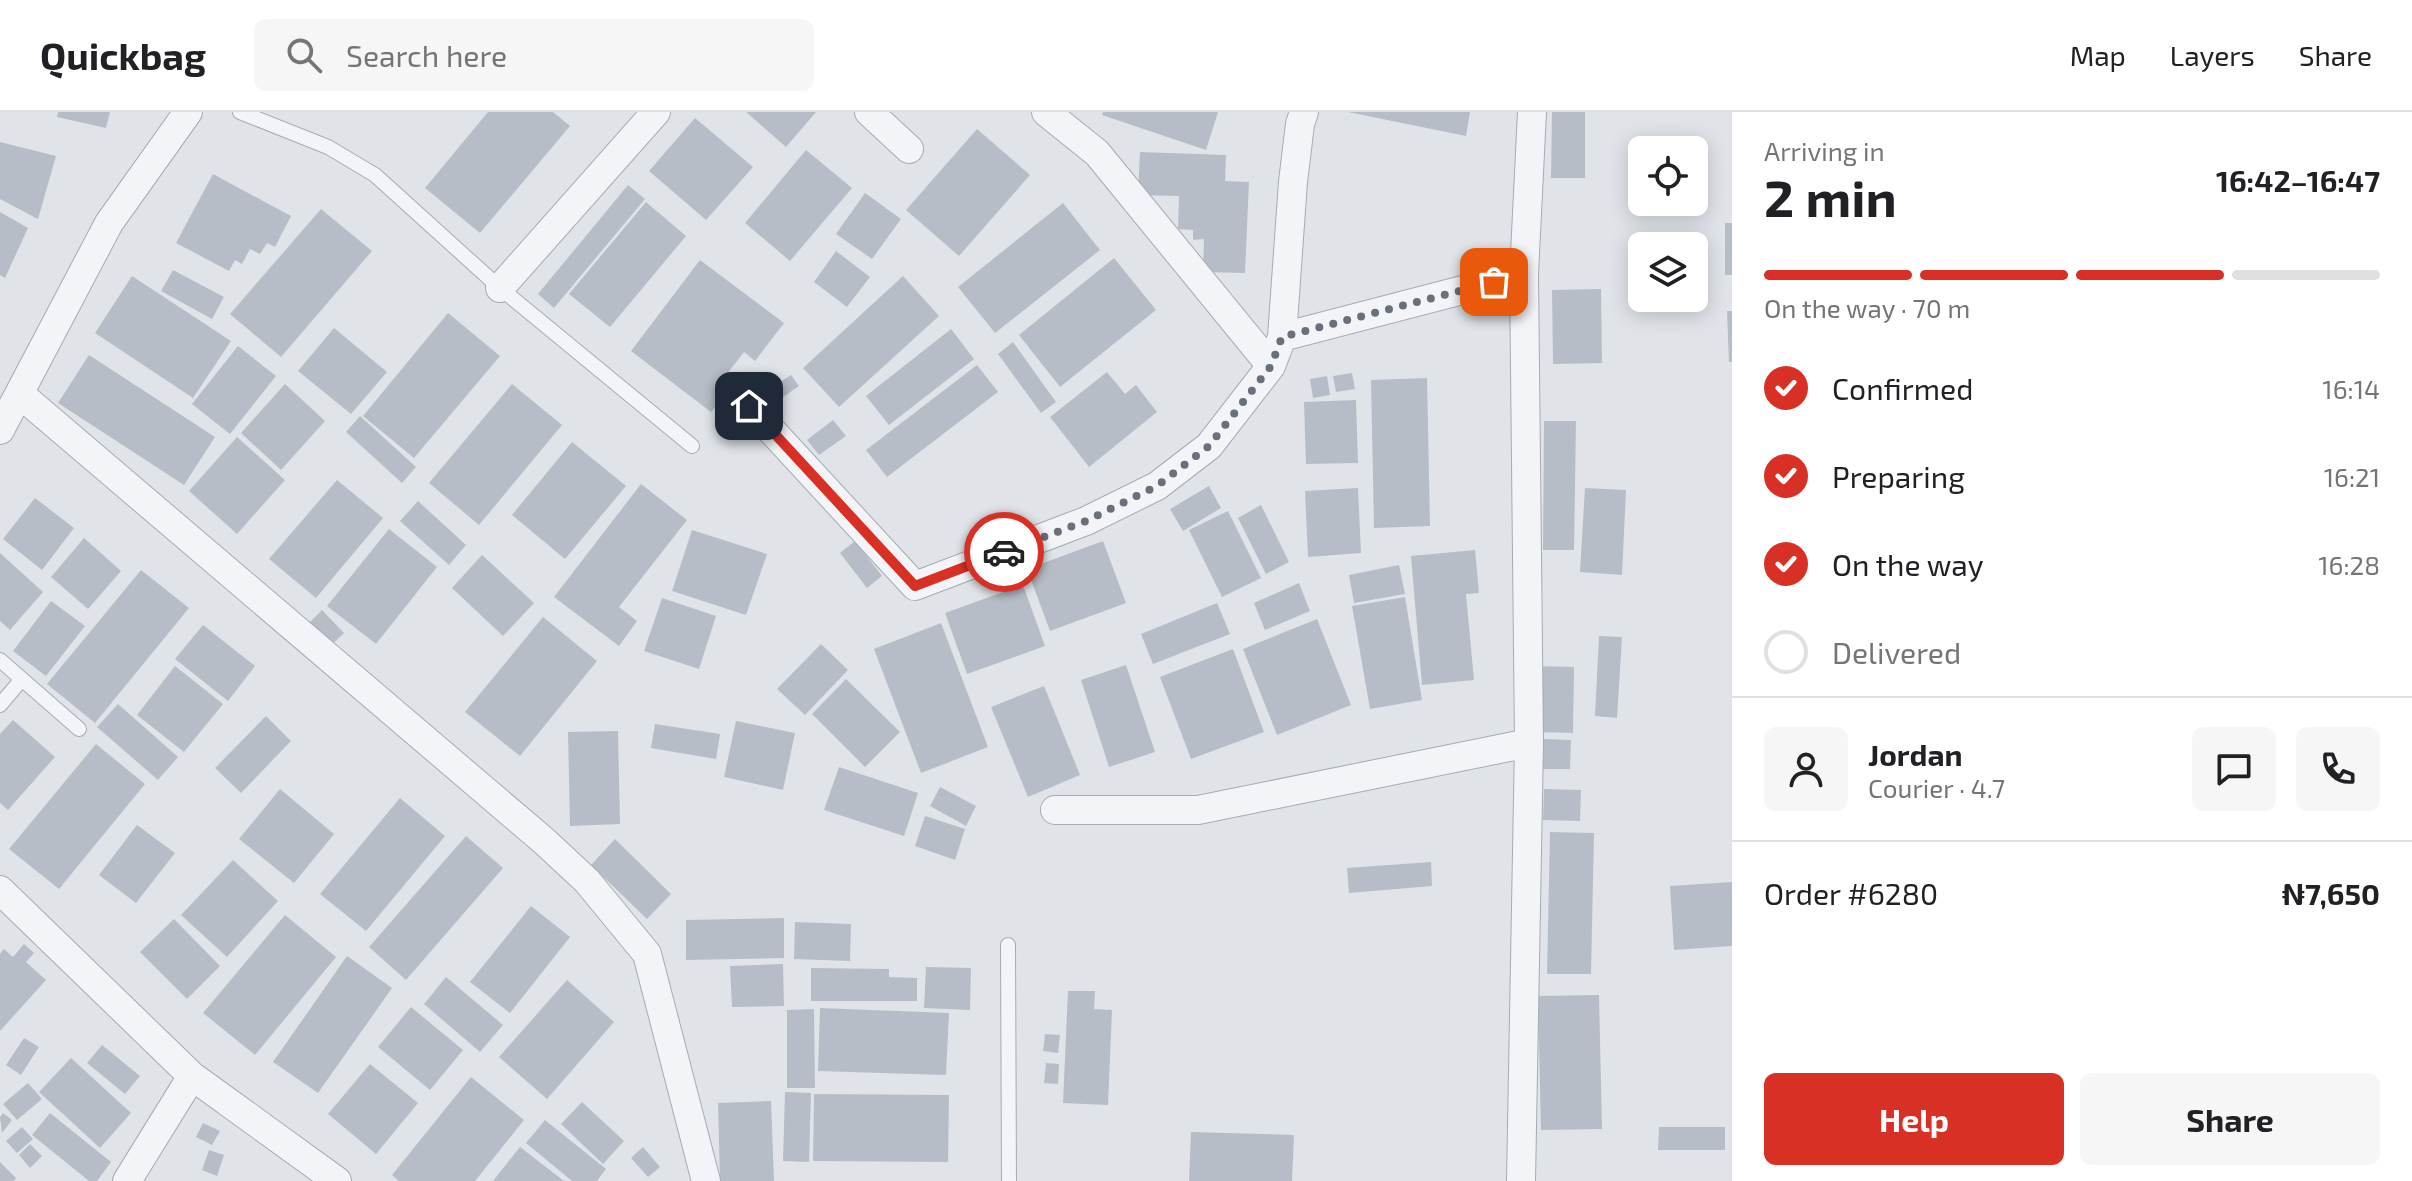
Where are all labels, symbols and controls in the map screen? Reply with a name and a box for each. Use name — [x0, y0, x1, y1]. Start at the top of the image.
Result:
search box — [254, 19, 814, 91]
text: Quickbag — [40, 32, 206, 78]
icon: search — [282, 33, 326, 77]
text: Search here — [346, 37, 507, 73]
text: Map — [2070, 38, 2126, 72]
text: Layers — [2170, 38, 2255, 72]
text: Share — [2299, 38, 2372, 72]
text: Arriving in — [1764, 135, 1885, 166]
map controls — [1628, 136, 1708, 312]
button: locate — [1628, 136, 1708, 216]
text: 16:42–16:47 — [2216, 162, 2380, 198]
text: 2 min — [1764, 165, 1897, 227]
button: layers — [1628, 232, 1708, 312]
pin — [1460, 248, 1528, 316]
icon: bag — [1472, 260, 1516, 304]
text: On the way · 70 m — [1764, 292, 1970, 323]
icon: check — [1764, 366, 1808, 410]
text: Confirmed — [1832, 370, 1973, 406]
pin — [715, 372, 783, 440]
text: 16:14 — [2322, 373, 2380, 404]
icon: home — [727, 384, 771, 428]
icon: check — [1764, 454, 1808, 498]
text: Preparing — [1832, 458, 1965, 494]
text: 16:21 — [2324, 461, 2380, 492]
courier — [964, 512, 1044, 592]
icon: car — [982, 530, 1026, 574]
icon: check — [1764, 542, 1808, 586]
text: On the way — [1832, 546, 1984, 582]
text: 16:28 — [2318, 549, 2380, 580]
text: Delivered — [1832, 634, 1961, 670]
button: person — [1764, 727, 1848, 811]
button: chat — [2192, 727, 2276, 811]
button: phone — [2296, 727, 2380, 811]
text: Jordan — [1868, 736, 1963, 772]
text: Courier · 4.7 — [1868, 772, 2005, 803]
text: Order #6280 — [1764, 875, 1938, 911]
text: ₦7,650 — [2282, 875, 2380, 911]
button: Help — [1764, 1073, 2064, 1165]
button: Share — [2080, 1073, 2380, 1165]

